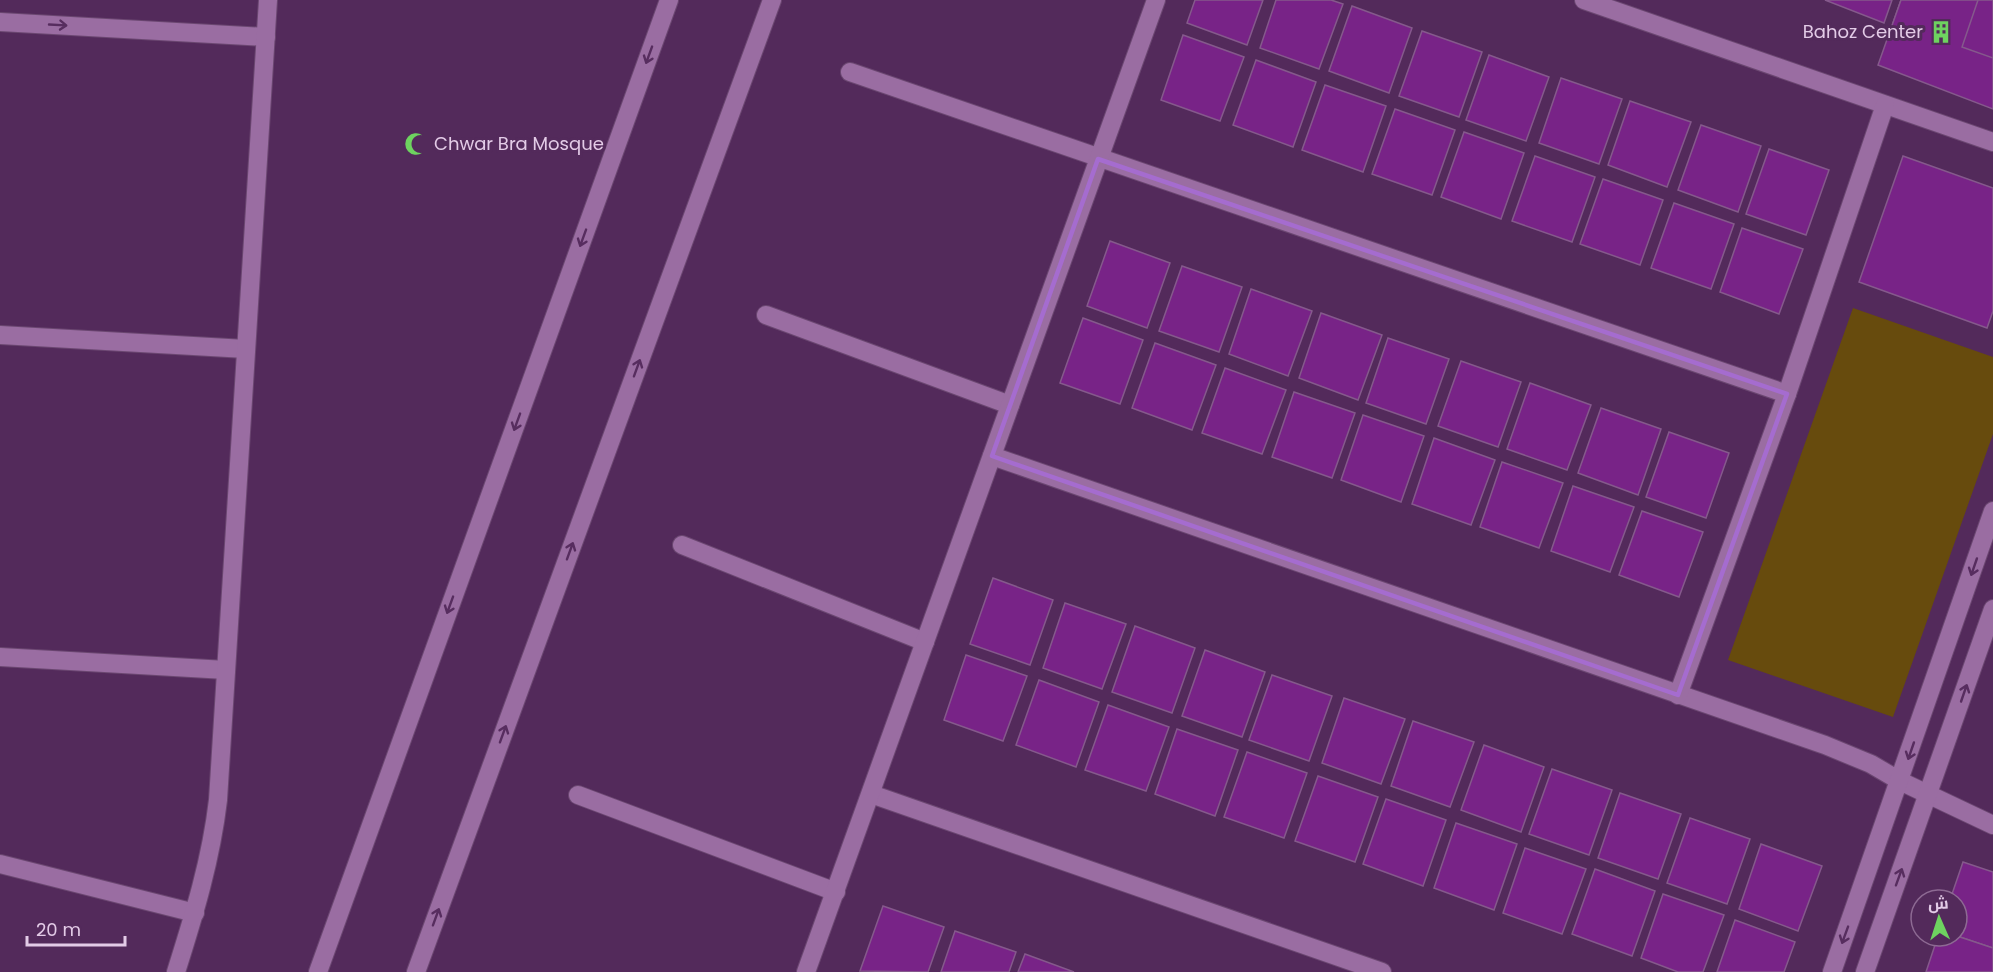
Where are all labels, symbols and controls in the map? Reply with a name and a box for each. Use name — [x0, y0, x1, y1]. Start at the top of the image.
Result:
place label: Bahoz Center — [1803, 19, 1923, 44]
building icon: Bahoz Center — [1928, 19, 1954, 45]
one-way arrow — [48, 20, 68, 31]
one-way arrow — [643, 45, 654, 64]
mosque icon: Chwar Bra Mosque — [403, 131, 429, 157]
place label: Chwar Bra Mosque — [434, 131, 604, 156]
one-way arrow — [576, 229, 587, 247]
one-way arrow — [633, 359, 644, 377]
one-way arrow — [510, 412, 521, 431]
one-way arrow — [566, 542, 577, 561]
one-way arrow — [1968, 557, 1979, 576]
one-way arrow — [444, 595, 455, 614]
one-way arrow — [1959, 685, 1970, 703]
one-way arrow — [499, 725, 510, 744]
one-way arrow — [1904, 741, 1915, 760]
one-way arrow — [1895, 869, 1906, 887]
north arrow — [1909, 888, 1969, 948]
text: ش — [1927, 891, 1949, 916]
one-way arrow — [432, 908, 443, 927]
scale bar — [27, 909, 124, 947]
text: 20 m — [36, 917, 81, 942]
one-way arrow — [1839, 925, 1850, 944]

